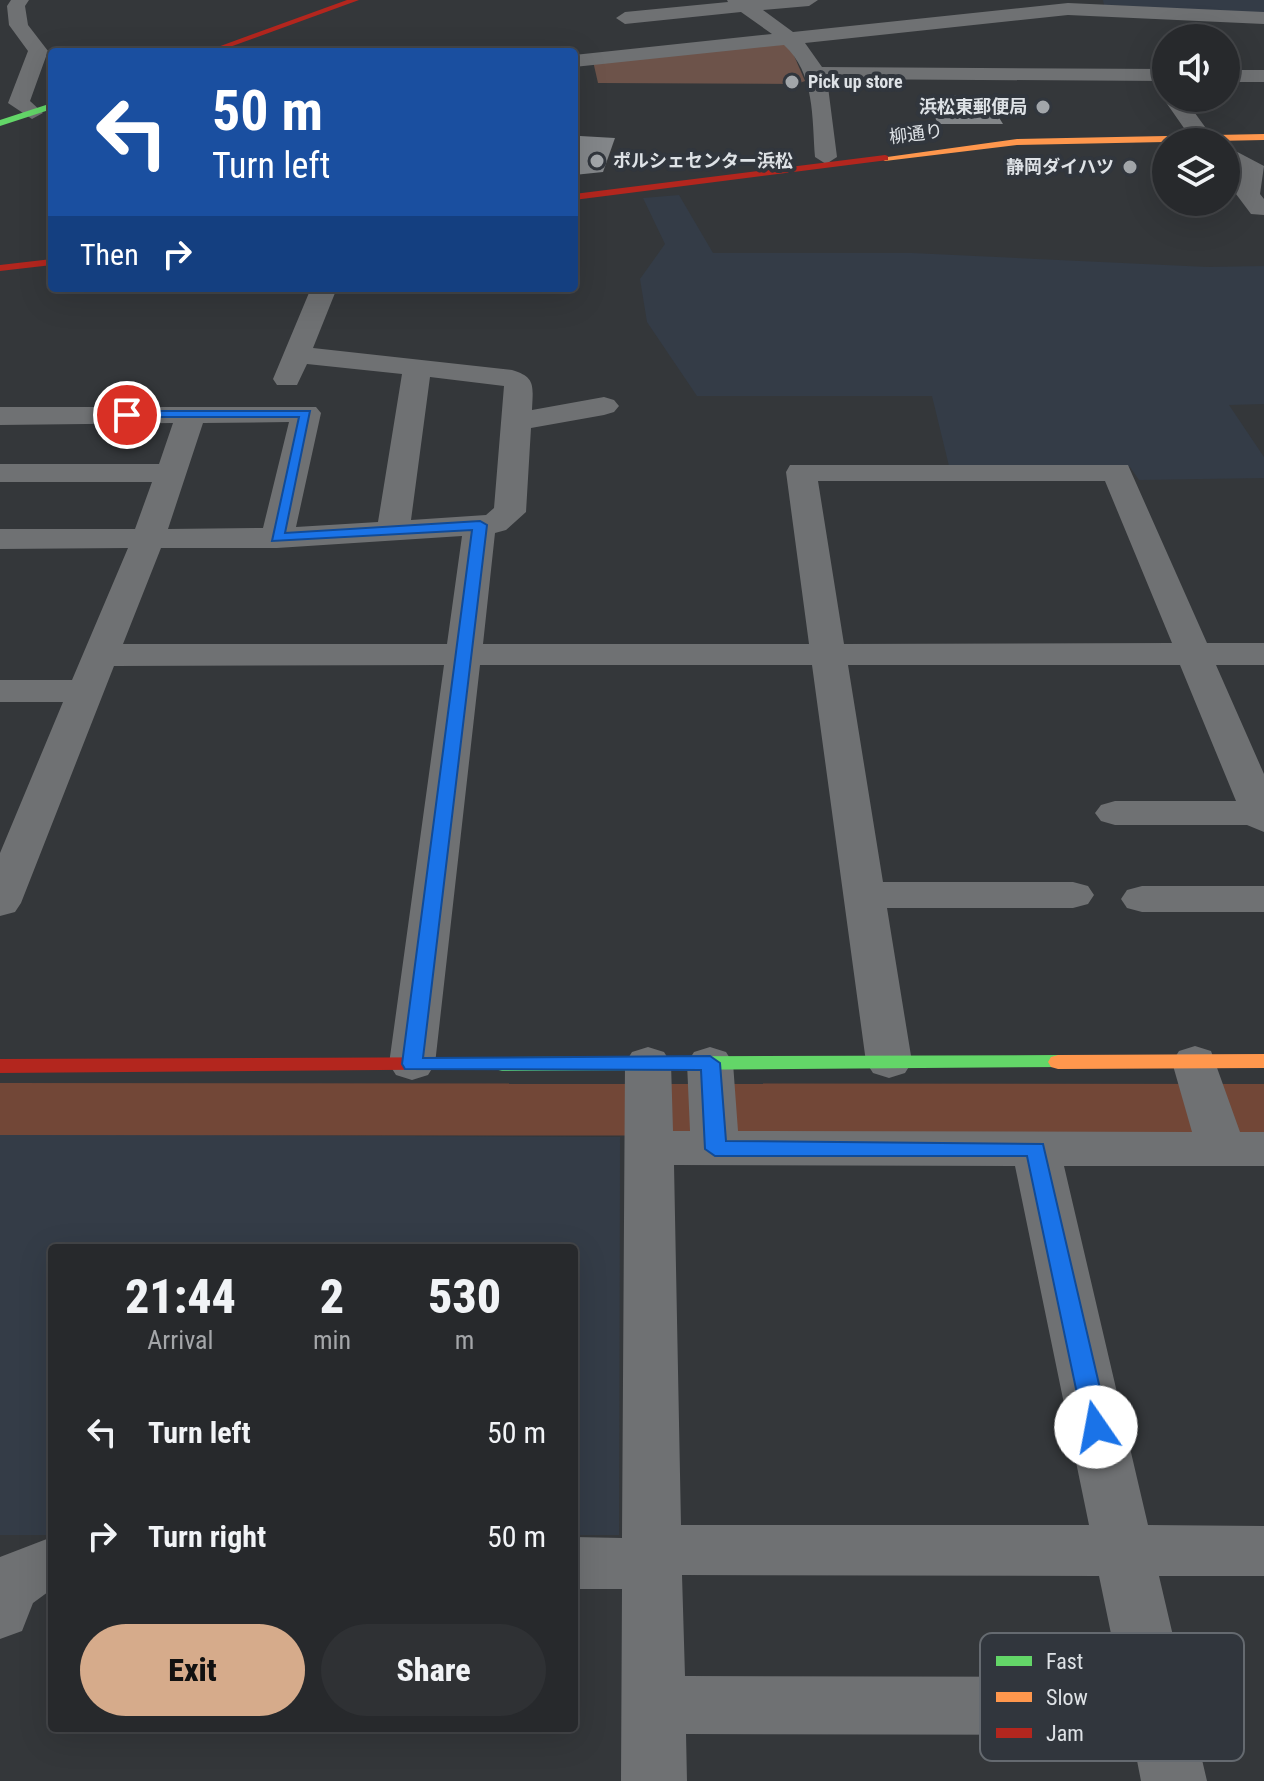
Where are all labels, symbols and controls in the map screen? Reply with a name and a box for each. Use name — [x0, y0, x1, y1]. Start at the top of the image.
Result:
map controls — [1152, 24, 1240, 216]
button: sound — [1152, 24, 1240, 112]
place label: Pick up store — [808, 71, 903, 92]
marker: Pick up store — [783, 73, 801, 91]
text: 50 m — [212, 78, 323, 144]
icon: left — [80, 80, 184, 184]
place label: 浜松東郵便局 — [919, 96, 1027, 117]
marker: 浜松東郵便局 — [1034, 98, 1052, 116]
street label: 柳通り — [888, 120, 944, 147]
button: layers — [1152, 128, 1240, 216]
text: Turn left — [212, 145, 330, 187]
place label: ポルシェセンター浜松 — [613, 150, 793, 171]
marker: ポルシェセンター浜松 — [588, 152, 606, 170]
place label: 静岡ダイハツ — [1006, 156, 1114, 177]
marker: 静岡ダイハツ — [1121, 158, 1139, 176]
icon: right — [155, 232, 199, 276]
text: Then — [80, 237, 139, 272]
pin — [93, 381, 161, 449]
icon: arrive — [105, 393, 149, 437]
text: 21:44 — [125, 1268, 236, 1325]
text: 2 — [320, 1268, 344, 1325]
text: 530 — [428, 1268, 501, 1325]
text: Arrival — [147, 1325, 214, 1355]
text: min — [313, 1325, 351, 1355]
text: m — [455, 1325, 474, 1355]
position arrow — [1054, 1385, 1138, 1469]
icon: left — [80, 1410, 124, 1454]
text: Turn left — [148, 1415, 251, 1450]
text: 50 m — [487, 1415, 546, 1450]
icon: right — [80, 1514, 124, 1558]
text: Turn right — [148, 1519, 266, 1554]
text: 50 m — [487, 1519, 546, 1554]
button: Exit — [80, 1624, 305, 1716]
button: Share — [321, 1624, 546, 1716]
legend — [980, 1633, 1244, 1761]
text: Fast — [1046, 1649, 1083, 1674]
text: Slow — [1046, 1685, 1088, 1710]
text: Jam — [1046, 1721, 1084, 1746]

